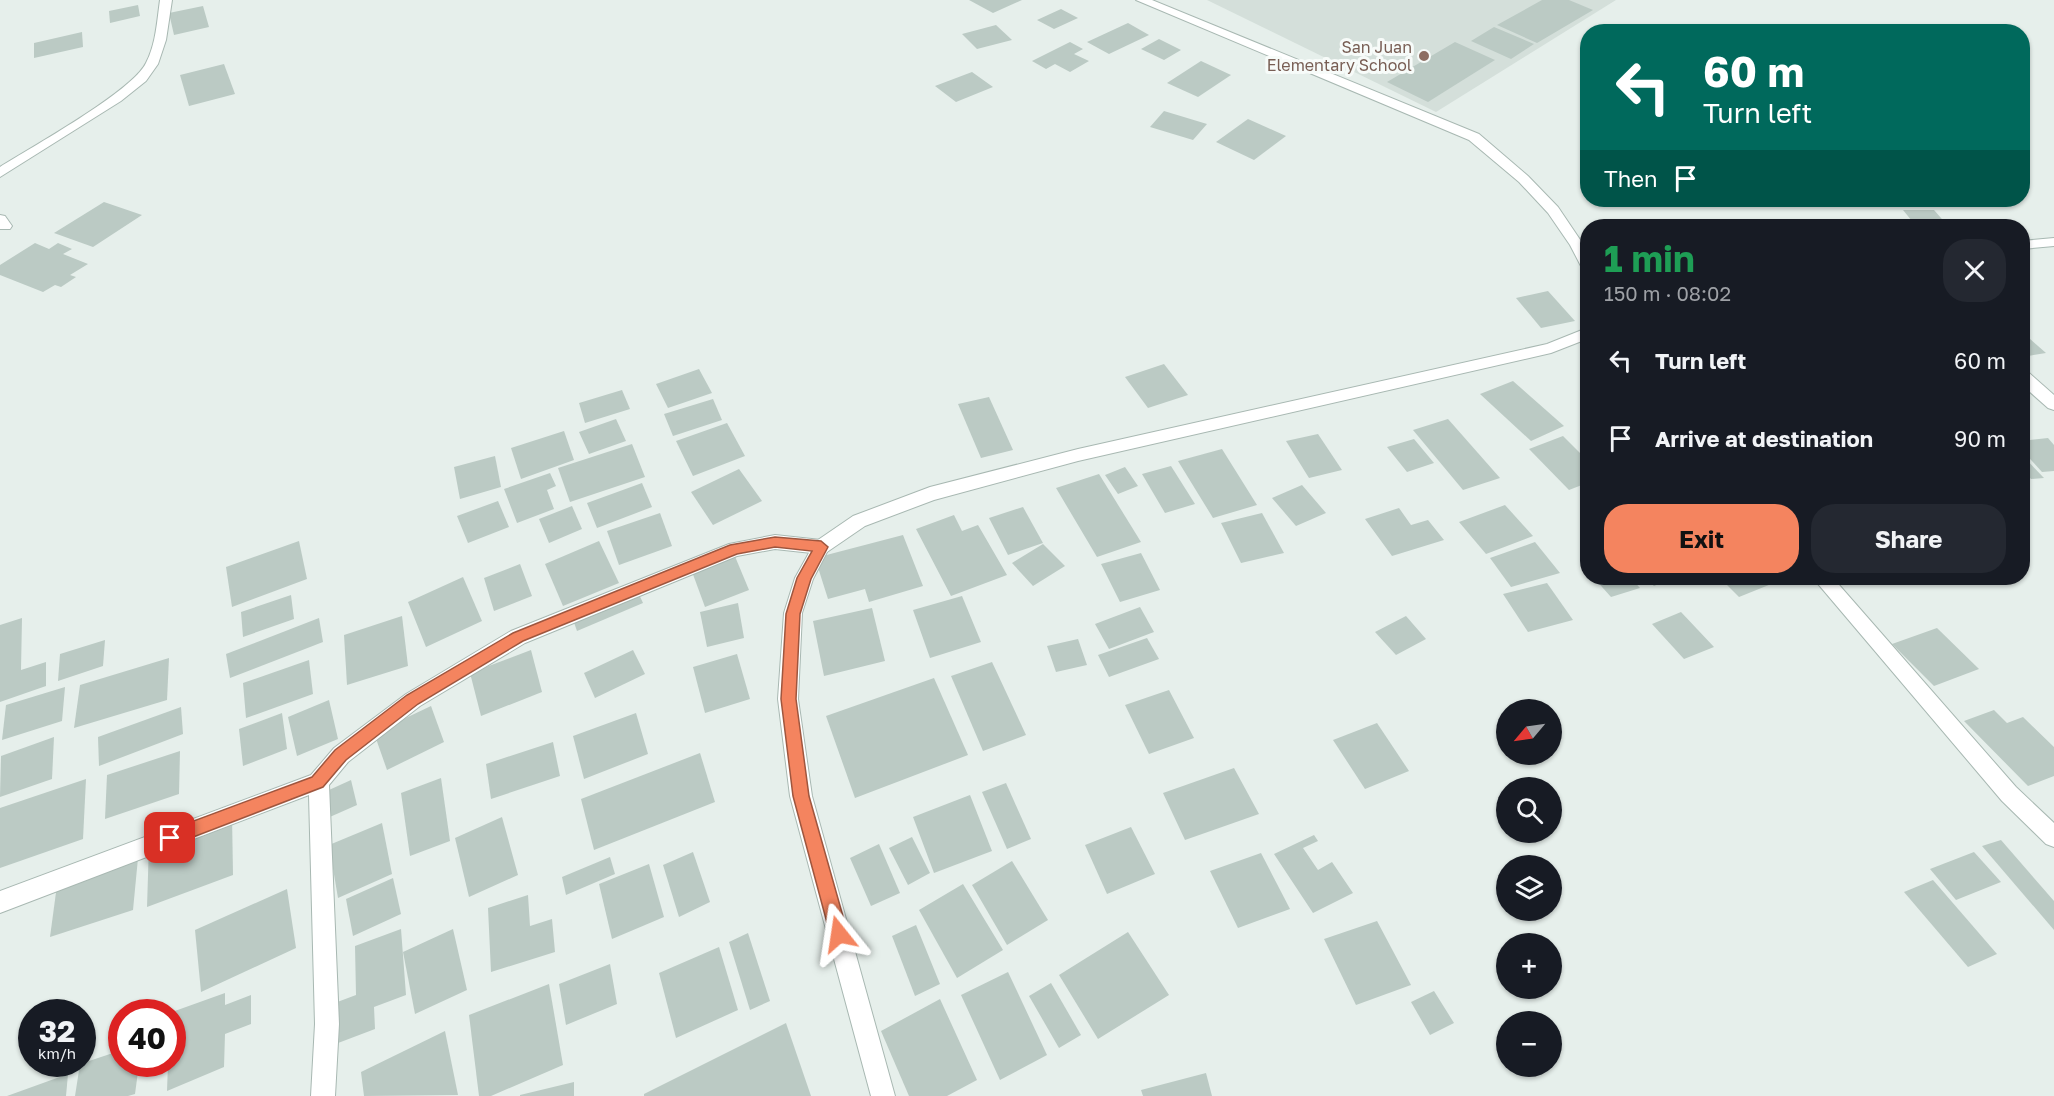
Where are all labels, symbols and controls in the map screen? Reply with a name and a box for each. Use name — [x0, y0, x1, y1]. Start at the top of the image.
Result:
place label: San Juan Elementary School — [1267, 37, 1412, 75]
text: 60 m — [1703, 46, 1804, 96]
icon: left — [1604, 48, 1682, 126]
marker: San Juan Elementary School — [1417, 49, 1431, 63]
text: Turn left — [1703, 97, 1812, 129]
icon: arrive — [1669, 162, 1702, 195]
text: Then — [1604, 165, 1657, 192]
text: 1 min — [1604, 237, 1695, 280]
button: close — [1943, 239, 2006, 302]
text: 150 m · 08:02 — [1604, 281, 1731, 305]
icon: left — [1604, 344, 1637, 377]
text: Turn left — [1655, 347, 1746, 374]
text: 60 m — [1954, 347, 2006, 374]
icon: arrive — [1604, 422, 1637, 455]
text: Arrive at destination — [1655, 425, 1873, 452]
text: 90 m — [1954, 425, 2006, 452]
button: Exit — [1604, 504, 1799, 573]
button: Share — [1811, 504, 2006, 573]
north arrow — [1496, 699, 1562, 765]
map controls — [1496, 699, 1562, 1077]
button: search — [1496, 777, 1562, 843]
pin — [144, 812, 195, 863]
icon: arrive — [153, 821, 186, 854]
button: layers — [1496, 855, 1562, 921]
position arrow — [807, 902, 871, 966]
button: + — [1496, 933, 1562, 999]
speed limit sign: 40 — [108, 999, 186, 1077]
button: − — [1496, 1011, 1562, 1077]
text: 32 — [39, 1013, 75, 1049]
text: km/h — [38, 1044, 76, 1062]

